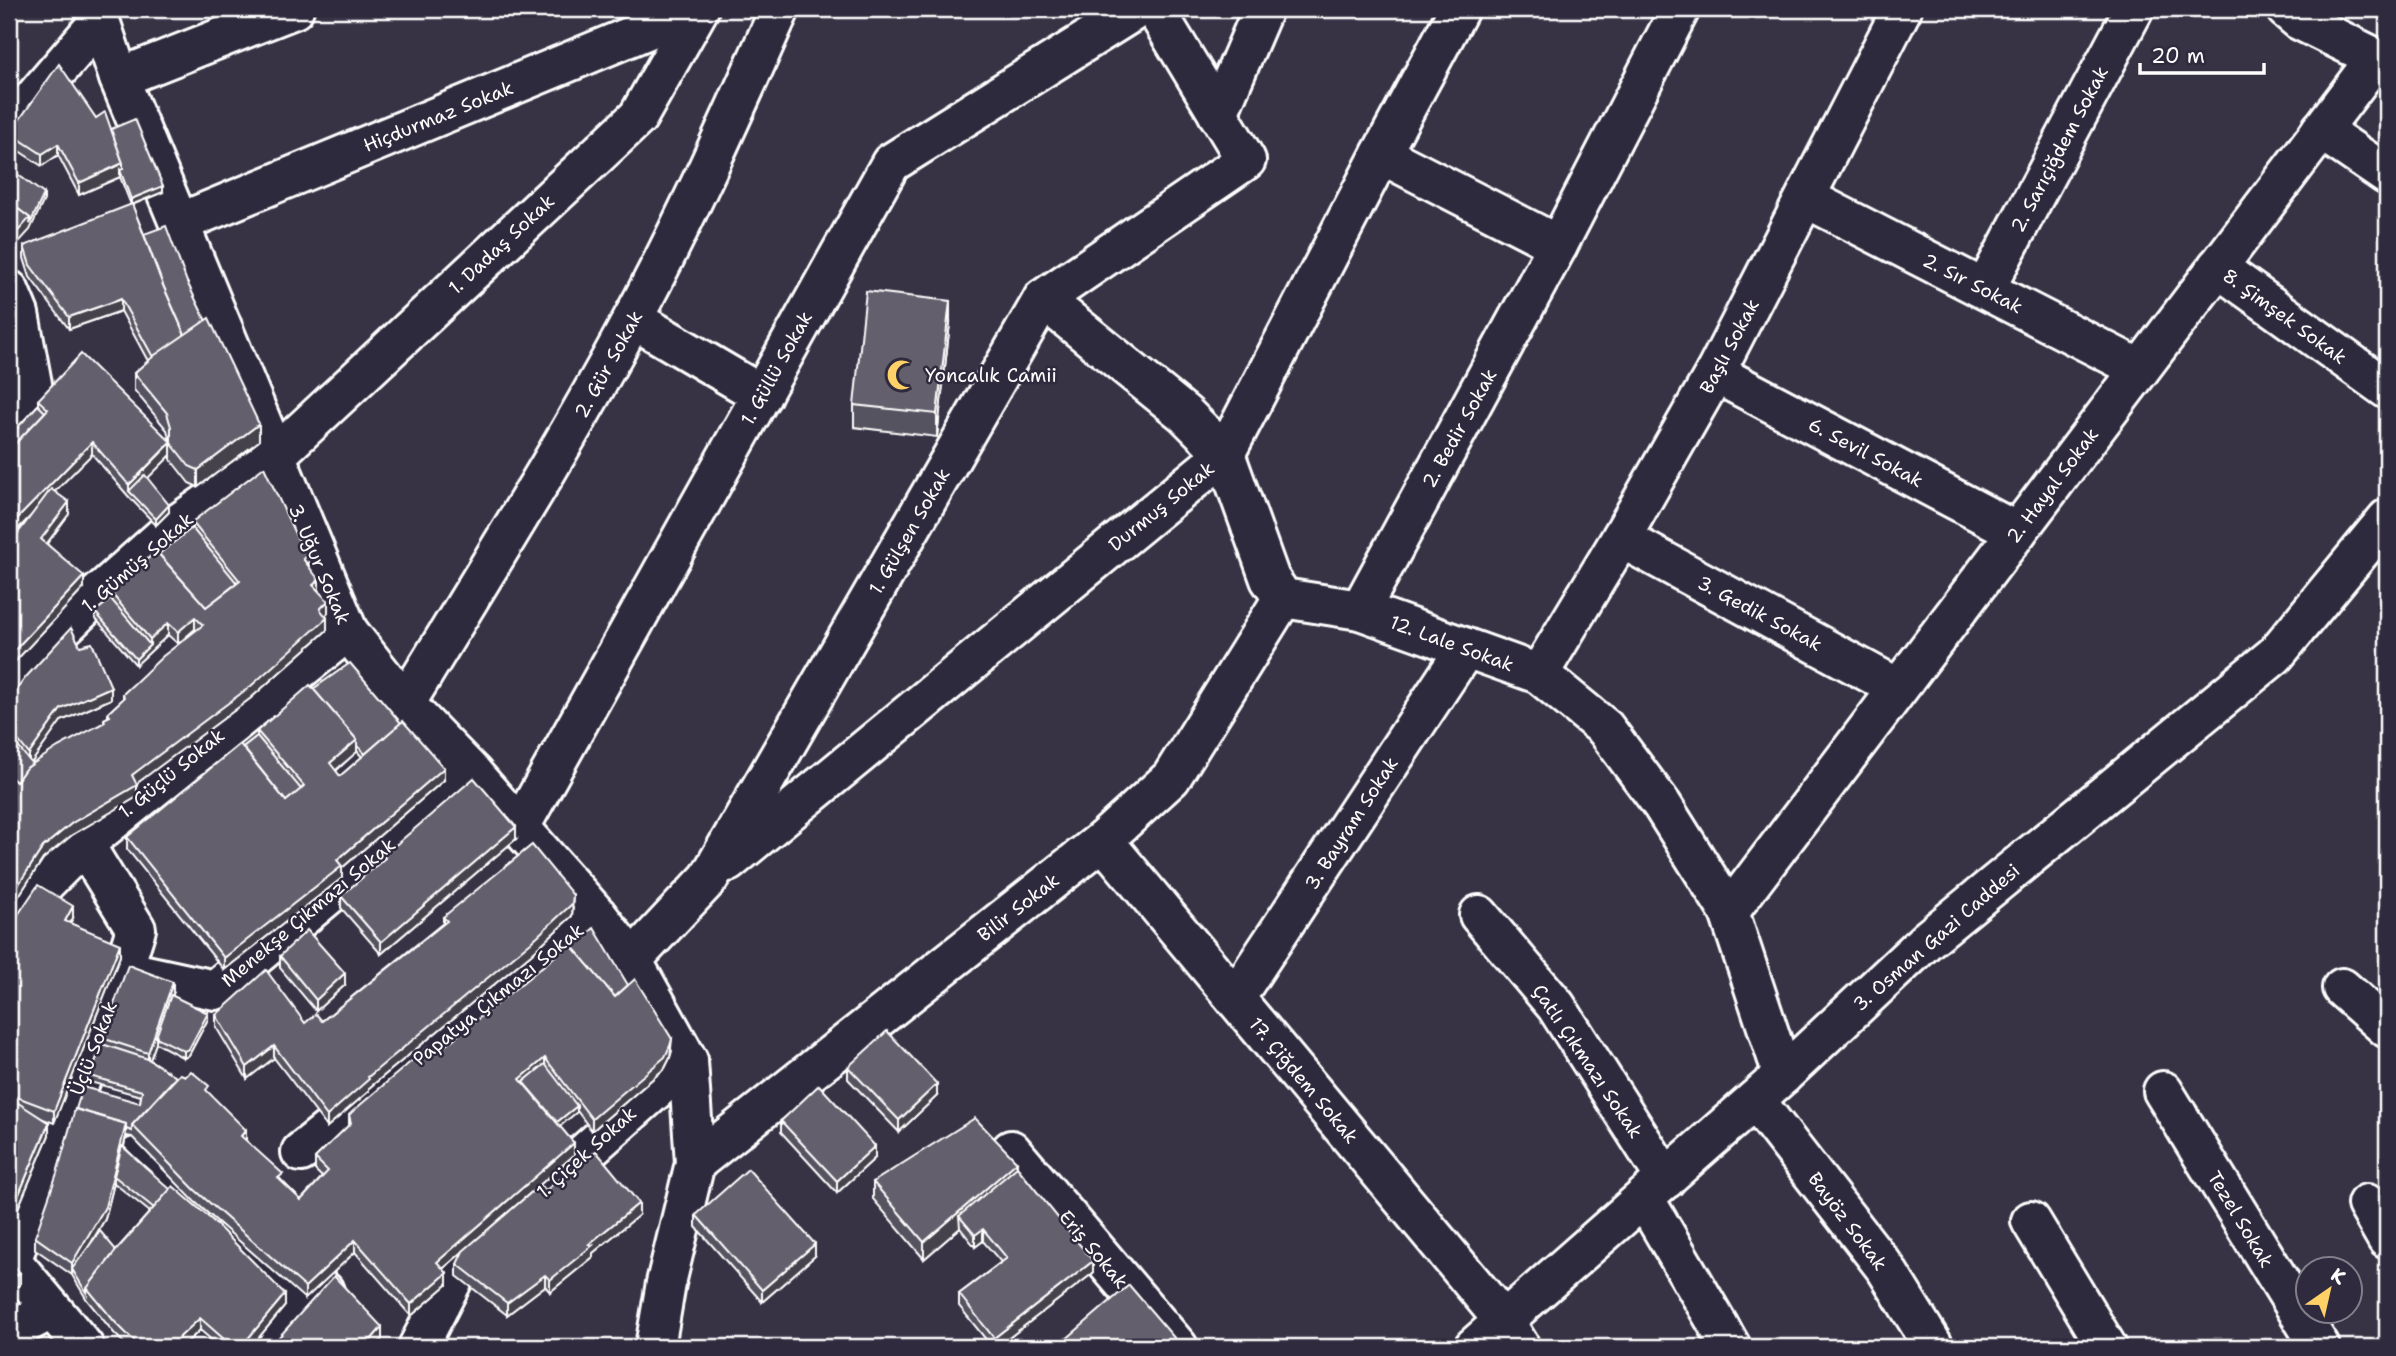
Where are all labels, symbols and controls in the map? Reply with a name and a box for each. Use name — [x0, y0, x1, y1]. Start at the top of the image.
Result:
scale bar — [2140, 32, 2265, 76]
text: 20 m — [2151, 42, 2205, 70]
street label: 2. Sarıçiğdem Sokak — [2005, 62, 2114, 237]
street label: Hiçdurmaz Sokak — [360, 75, 517, 158]
street label: 1. Dadaş Sokak — [443, 189, 560, 300]
street label: 2. Sır Sokak — [1919, 248, 2027, 319]
street label: 8. Şimşek Sokak — [2218, 263, 2352, 370]
street label: Başlı Sokak — [1694, 294, 1765, 398]
street label: 2. Gür Sokak — [569, 306, 648, 422]
street label: 1. Güllü Sokak — [735, 307, 818, 430]
mosque icon: Yoncalık Camii — [885, 358, 919, 392]
place label: Yoncalık Camii — [925, 363, 1057, 388]
street label: 2. Bedir Sokak — [1416, 364, 1503, 492]
street label: 6. Sevil Sokak — [1804, 412, 1928, 493]
street label: 2. Hayal Sokak — [2001, 422, 2104, 548]
street label: Durmuş Sokak — [1103, 456, 1220, 557]
street label: 1. Gülşen Sokak — [863, 463, 956, 599]
street label: 3. Uğur Sokak — [283, 500, 356, 628]
street label: 1. Gümüş Sokak — [76, 507, 199, 618]
street label: 3. Gedik Sokak — [1693, 570, 1827, 657]
street label: 12. Lale Sokak — [1386, 609, 1517, 678]
street label: 1. Güçlü Sokak — [113, 723, 230, 824]
street label: 3. Bayram Sokak — [1299, 752, 1404, 895]
street label: Menekşe Çıkmazı Sokak — [216, 832, 401, 993]
street label: 3. Osman Gazi Caddesi — [1848, 858, 2025, 1017]
street label: Bilir Sokak — [972, 868, 1064, 947]
street label: Papatya Çıkmazı Sokak — [408, 917, 589, 1071]
street label: Çatlı Çıkmazı Sokak — [1527, 979, 1649, 1143]
street label: Üçlü Sokak — [64, 997, 123, 1099]
street label: 17. Çiğdem Sokak — [1243, 1012, 1364, 1149]
street label: 1. Çiçek Sokak — [531, 1101, 642, 1204]
street label: Tezel Sokak — [2202, 1166, 2279, 1272]
street label: Bayöz Sokak — [1802, 1167, 1893, 1276]
street label: Eriş Sokak — [1053, 1205, 1134, 1294]
north arrow — [2294, 1254, 2364, 1324]
text: K — [2326, 1262, 2351, 1290]

